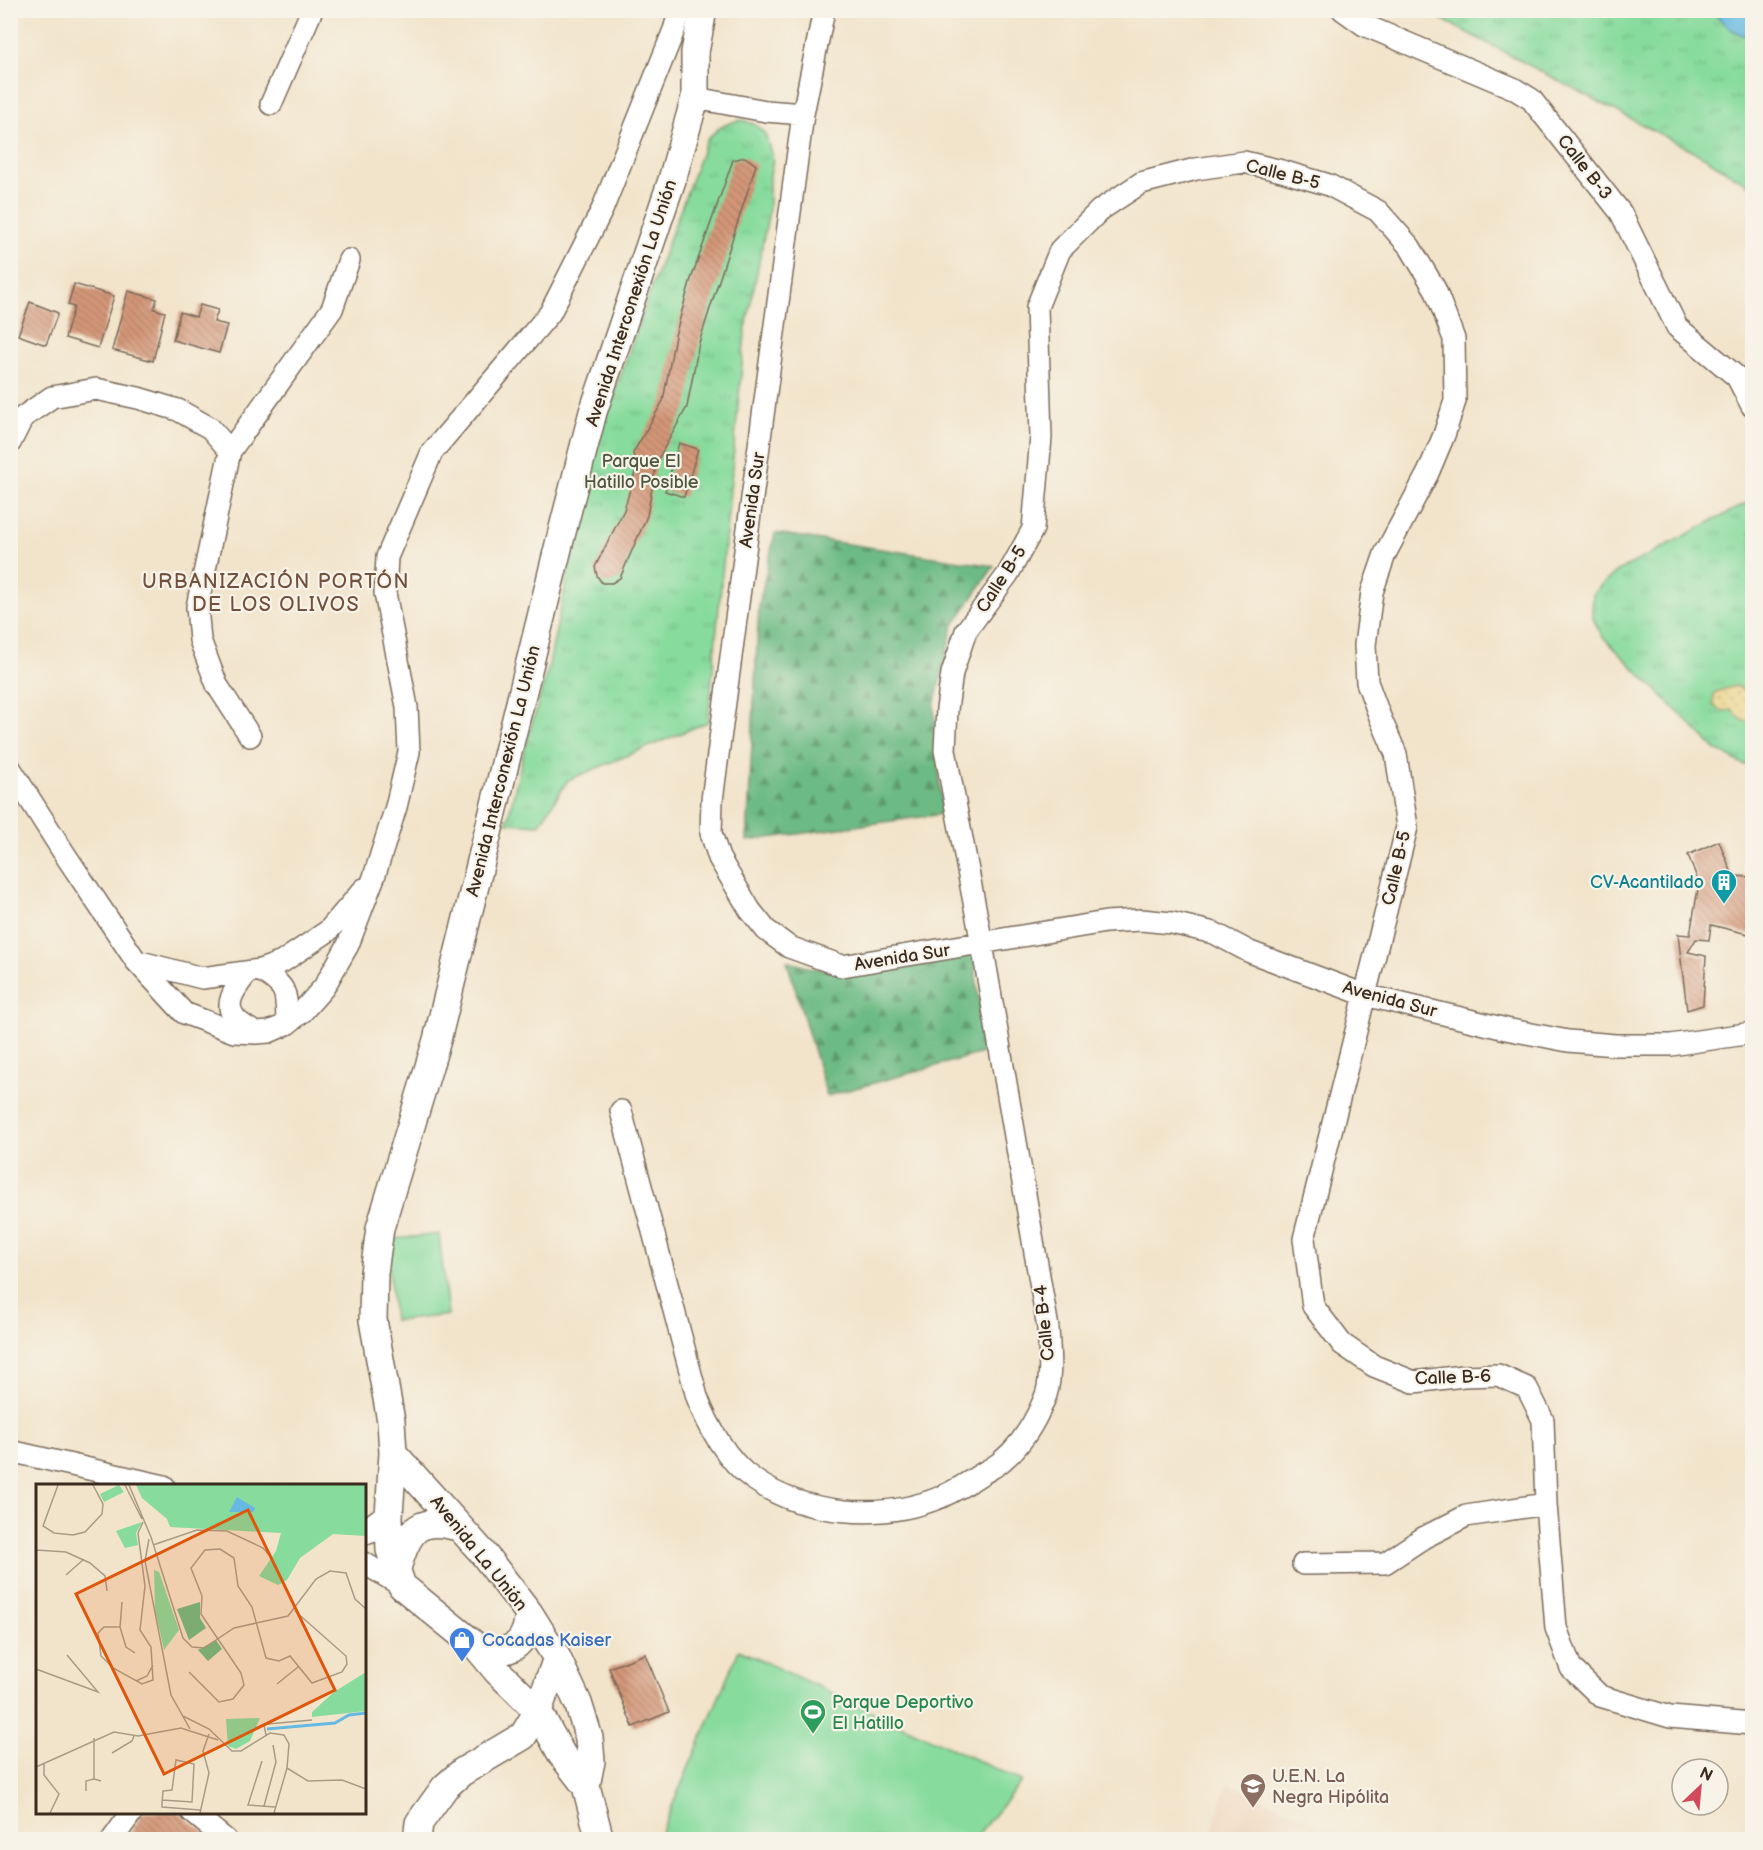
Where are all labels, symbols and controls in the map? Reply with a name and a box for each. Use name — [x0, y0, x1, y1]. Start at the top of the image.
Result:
street label: Calle B-3 — [1553, 131, 1616, 204]
street label: Calle B-5 — [1244, 155, 1322, 194]
street label: Avenida Interconexión La Unión — [582, 177, 681, 429]
street label: Avenida Sur — [735, 450, 770, 549]
park label: Parque El Hatillo Posible — [584, 451, 699, 493]
street label: Calle B-5 — [972, 542, 1031, 617]
district label: URBANIZACIÓN PORTÓN DE LOS OLIVOS — [142, 569, 410, 617]
street label: Avenida Interconexión La Unión — [462, 643, 545, 899]
street label: Calle B-5 — [1378, 829, 1415, 907]
building icon: CV-Acantilado — [1709, 867, 1739, 905]
place label: CV-Acantilado — [1590, 872, 1704, 893]
street label: Avenida Sur — [853, 940, 952, 975]
street label: Avenida Sur — [1341, 977, 1440, 1022]
street label: Calle B-4 — [1030, 1284, 1059, 1362]
street label: Calle B-6 — [1415, 1366, 1492, 1389]
inset map — [36, 1484, 366, 1814]
street label: Avenida La Unión — [426, 1491, 532, 1615]
shop icon: Cocadas Kaiser — [447, 1625, 477, 1663]
place label: Cocadas Kaiser — [482, 1630, 611, 1651]
place label: Parque Deportivo El Hatillo — [832, 1692, 974, 1734]
sports icon: Parque Deportivo El Hatillo — [798, 1697, 828, 1735]
north arrow — [1670, 1757, 1730, 1817]
text: N — [1696, 1764, 1715, 1786]
place label: U.E.N. La Negra Hipólita — [1272, 1766, 1389, 1808]
school or university icon: U.E.N. La Negra Hipólita — [1238, 1771, 1268, 1809]

